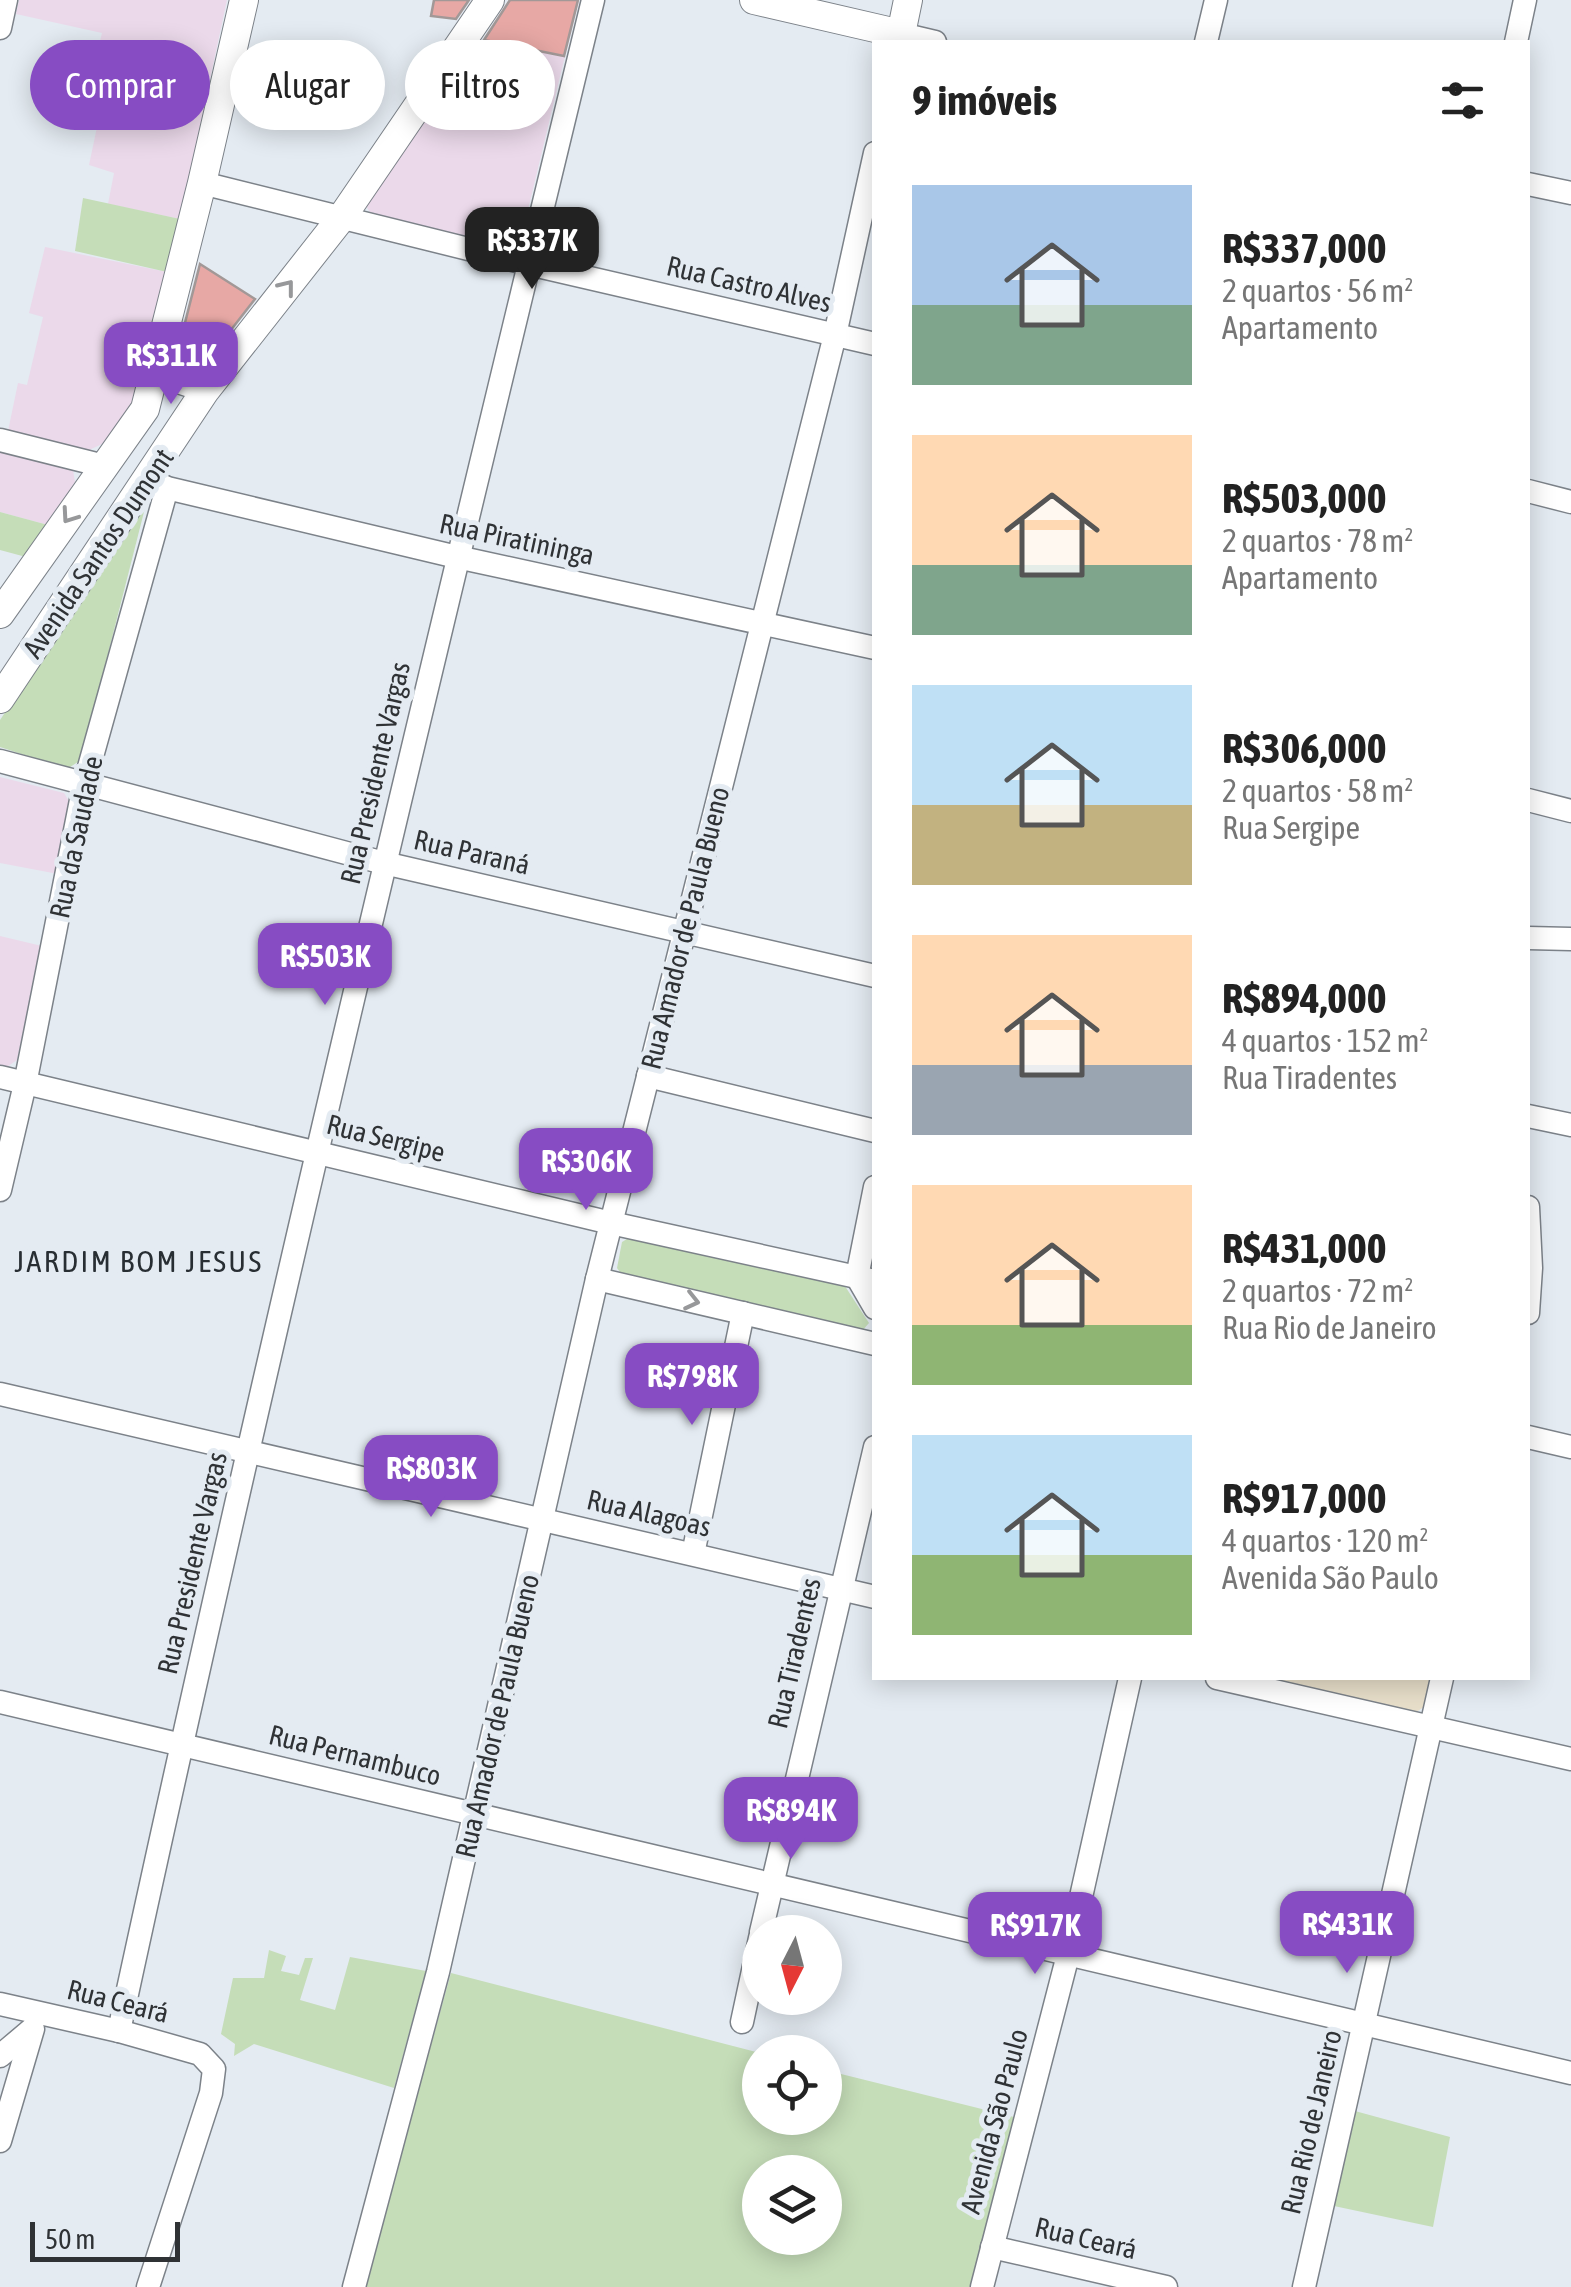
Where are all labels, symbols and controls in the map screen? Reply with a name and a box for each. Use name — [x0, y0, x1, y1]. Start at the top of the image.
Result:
chip: Comprar — [30, 40, 210, 130]
chip: Alugar — [230, 40, 385, 130]
chip: Filtros — [405, 40, 555, 130]
icon: filters — [1435, 73, 1490, 128]
text: 9 imóveis — [912, 76, 1057, 124]
pin: R$337K — [451, 207, 613, 292]
text: R$337K — [487, 221, 577, 258]
text: R$337,000 — [1222, 224, 1387, 272]
icon: home — [992, 225, 1112, 345]
street label: Rua Castro Alves — [664, 250, 834, 318]
text: 2 quartos · 56 m² — [1222, 272, 1413, 309]
one-way arrow — [275, 280, 293, 298]
text: Apartamento — [1222, 309, 1378, 346]
pin: R$311K — [90, 322, 252, 407]
text: R$311K — [126, 336, 216, 373]
street label: Avenida Santos Dumont — [16, 442, 180, 664]
text: R$503,000 — [1222, 474, 1387, 522]
icon: home — [992, 475, 1112, 595]
one-way arrow — [63, 504, 81, 523]
street label: Rua Piratininga — [437, 507, 597, 571]
text: 2 quartos · 78 m² — [1222, 522, 1413, 559]
text: Apartamento — [1222, 559, 1378, 596]
street label: Rua Presidente Vargas — [334, 659, 416, 887]
text: R$306,000 — [1222, 724, 1387, 772]
icon: home — [992, 725, 1112, 845]
street label: Rua da Saudade — [43, 753, 109, 921]
text: 2 quartos · 58 m² — [1222, 772, 1413, 809]
street label: Rua Amador de Paula Bueno — [634, 784, 736, 1072]
text: Rua Sergipe — [1222, 809, 1360, 846]
street label: Rua Paraná — [411, 823, 533, 881]
pin: R$503K — [244, 923, 406, 1008]
text: R$503K — [280, 937, 370, 974]
text: R$894,000 — [1222, 974, 1387, 1022]
icon: home — [992, 975, 1112, 1095]
text: 4 quartos · 152 m² — [1222, 1022, 1428, 1059]
text: Rua Tiradentes — [1222, 1059, 1397, 1096]
street label: Rua Sergipe — [324, 1108, 448, 1168]
pin: R$306K — [505, 1128, 667, 1213]
text: R$306K — [541, 1142, 631, 1179]
text: R$431,000 — [1222, 1224, 1387, 1272]
icon: home — [992, 1225, 1112, 1345]
district label: JARDIM BOM JESUS — [14, 1244, 264, 1278]
text: 2 quartos · 72 m² — [1222, 1272, 1413, 1309]
one-way arrow — [683, 1289, 700, 1310]
text: Rua Rio de Janeiro — [1222, 1309, 1437, 1346]
pin: R$798K — [611, 1343, 773, 1428]
text: R$798K — [647, 1357, 737, 1394]
pin: R$803K — [350, 1435, 512, 1520]
street label: Rua Presidente Vargas — [151, 1449, 233, 1677]
text: R$803K — [386, 1449, 476, 1486]
text: R$917,000 — [1222, 1474, 1387, 1522]
icon: home — [992, 1475, 1112, 1595]
street label: Rua Alagoas — [584, 1483, 714, 1543]
text: 4 quartos · 120 m² — [1222, 1522, 1428, 1559]
text: Avenida São Paulo — [1222, 1559, 1439, 1596]
street label: Rua Amador de Paula Bueno — [449, 1571, 545, 1861]
street label: Rua Tiradentes — [761, 1575, 827, 1731]
street label: Rua Pernambuco — [266, 1718, 444, 1792]
pin: R$894K — [710, 1777, 872, 1862]
text: R$894K — [746, 1791, 836, 1828]
pin: R$431K — [1266, 1891, 1428, 1976]
pin: R$917K — [954, 1892, 1116, 1977]
text: R$431K — [1302, 1905, 1392, 1942]
text: R$917K — [990, 1906, 1080, 1943]
north arrow — [742, 1915, 842, 2015]
map controls — [742, 1915, 842, 2255]
street label: Rua Ceará — [64, 1973, 172, 2029]
street label: Avenida São Paulo — [954, 2025, 1034, 2217]
street label: Rua Rio de Janeiro — [1274, 2027, 1348, 2217]
button: locate — [742, 2035, 842, 2135]
button: layers — [742, 2155, 842, 2255]
street label: Rua Ceará — [1032, 2211, 1140, 2265]
scale bar — [30, 2217, 180, 2262]
text: 50 m — [45, 2223, 95, 2255]

